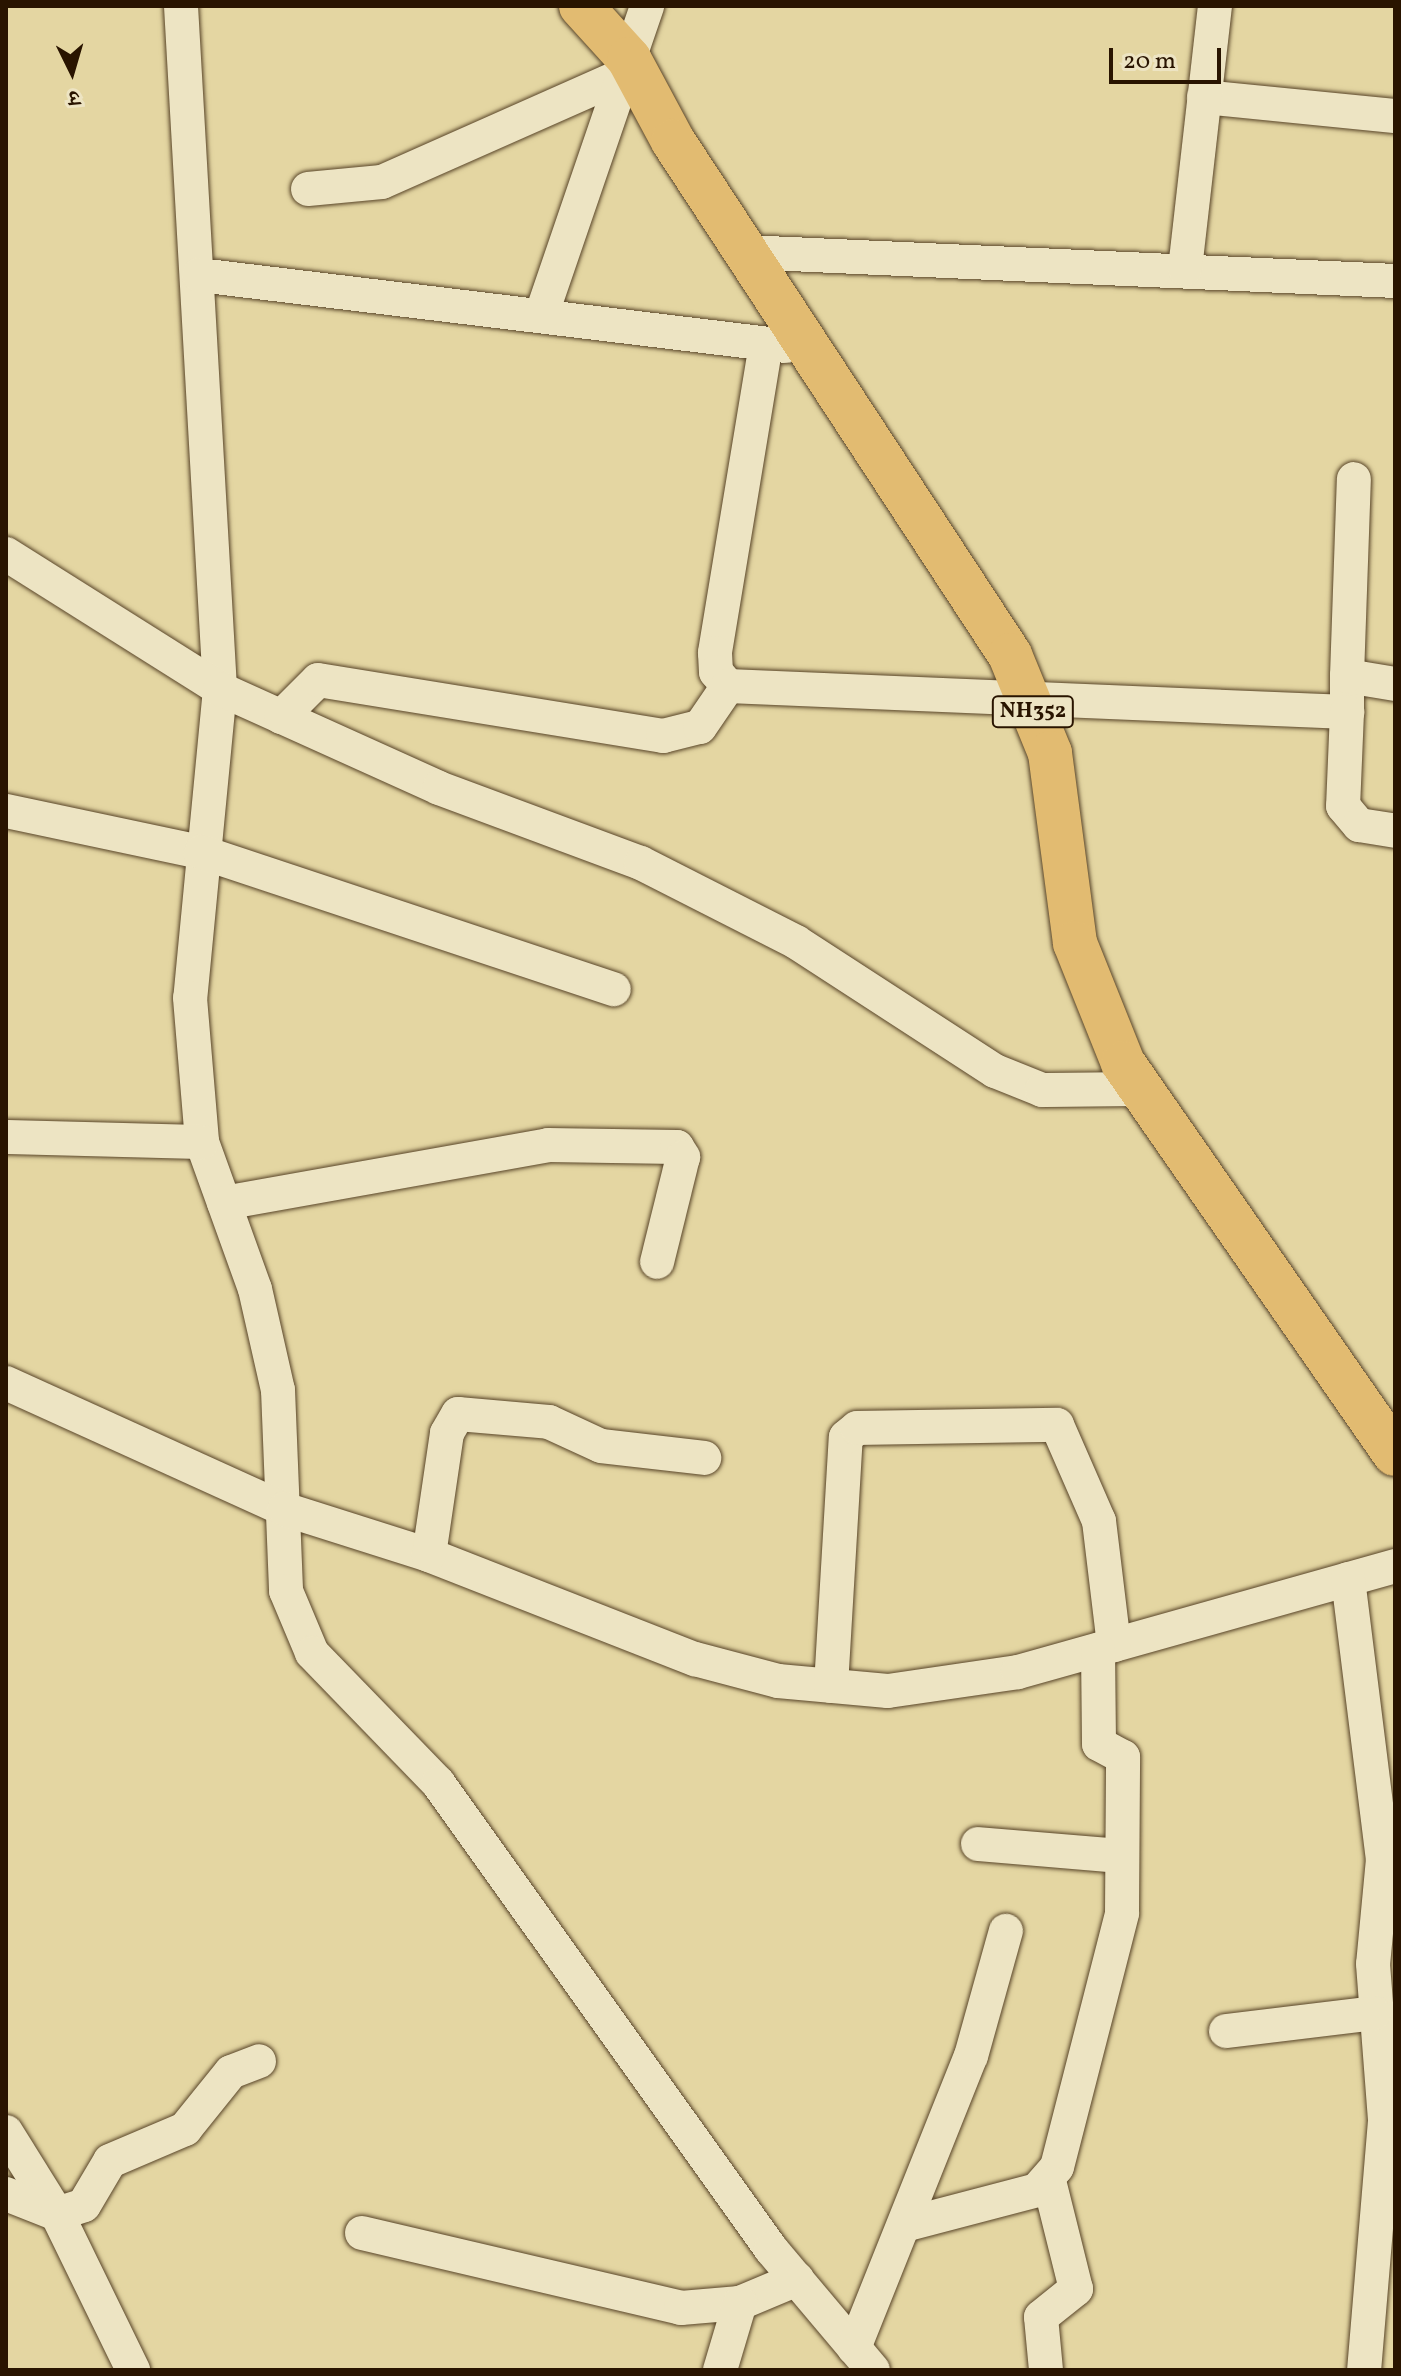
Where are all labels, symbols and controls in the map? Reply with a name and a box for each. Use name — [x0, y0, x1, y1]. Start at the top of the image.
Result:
north arrow — [32, 32, 112, 112]
scale bar — [1113, 32, 1225, 82]
text: 20 m — [1123, 45, 1176, 79]
text: उ — [67, 80, 81, 112]
road number: NH352 — [991, 694, 1075, 730]

